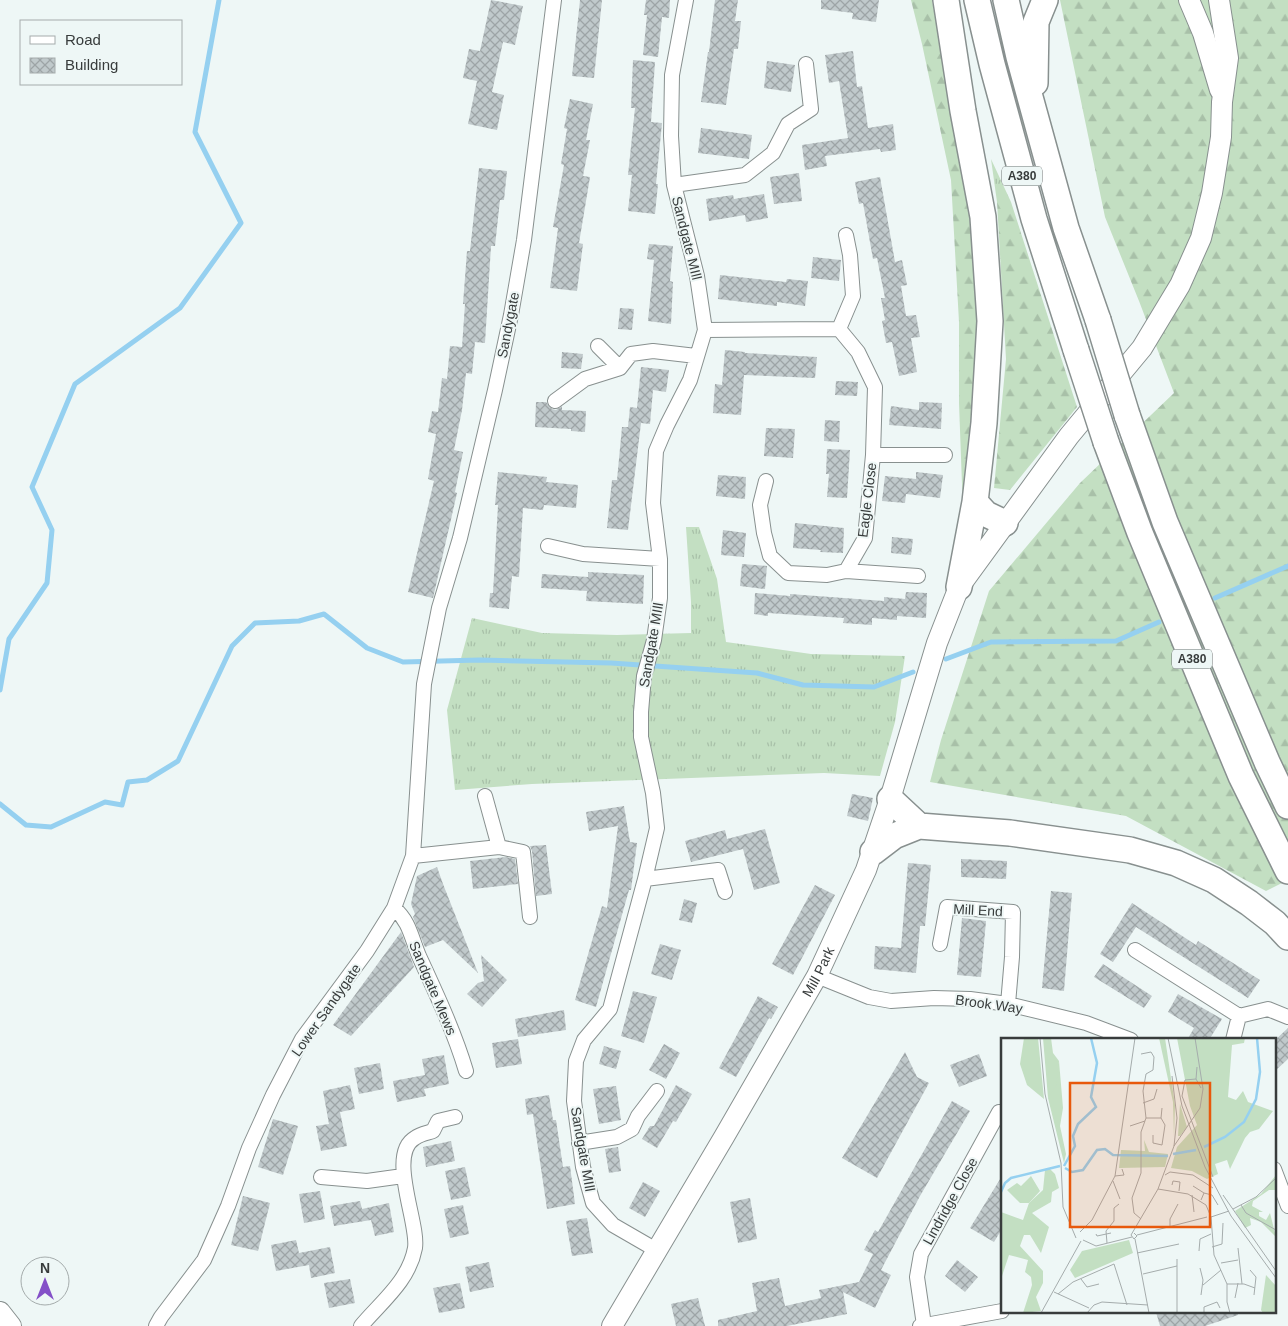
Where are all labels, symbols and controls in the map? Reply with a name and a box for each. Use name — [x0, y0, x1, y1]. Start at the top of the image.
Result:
legend — [20, 20, 182, 85]
text: Road — [65, 31, 101, 48]
text: Building — [65, 56, 118, 73]
road number: A380 — [1002, 167, 1042, 186]
street label: Sandgate MIll — [669, 195, 705, 281]
street label: Sandygate — [494, 290, 522, 359]
street label: Eagle Close — [854, 461, 880, 538]
street label: Sandgate MIll — [636, 601, 666, 689]
road number: A380 — [1172, 650, 1212, 669]
street label: Mill End — [953, 901, 1003, 919]
street label: Sandgate Mews — [406, 939, 460, 1037]
street label: Mill Park — [799, 943, 838, 999]
street label: Lower Sandygate — [288, 961, 364, 1059]
street label: Brook Way — [954, 991, 1024, 1017]
inset map — [1001, 1038, 1276, 1314]
street label: Sandgate MIll — [568, 1105, 598, 1193]
street label: Lindridge Close — [919, 1154, 981, 1247]
north arrow — [20, 1256, 70, 1306]
text: N — [40, 1260, 50, 1276]

